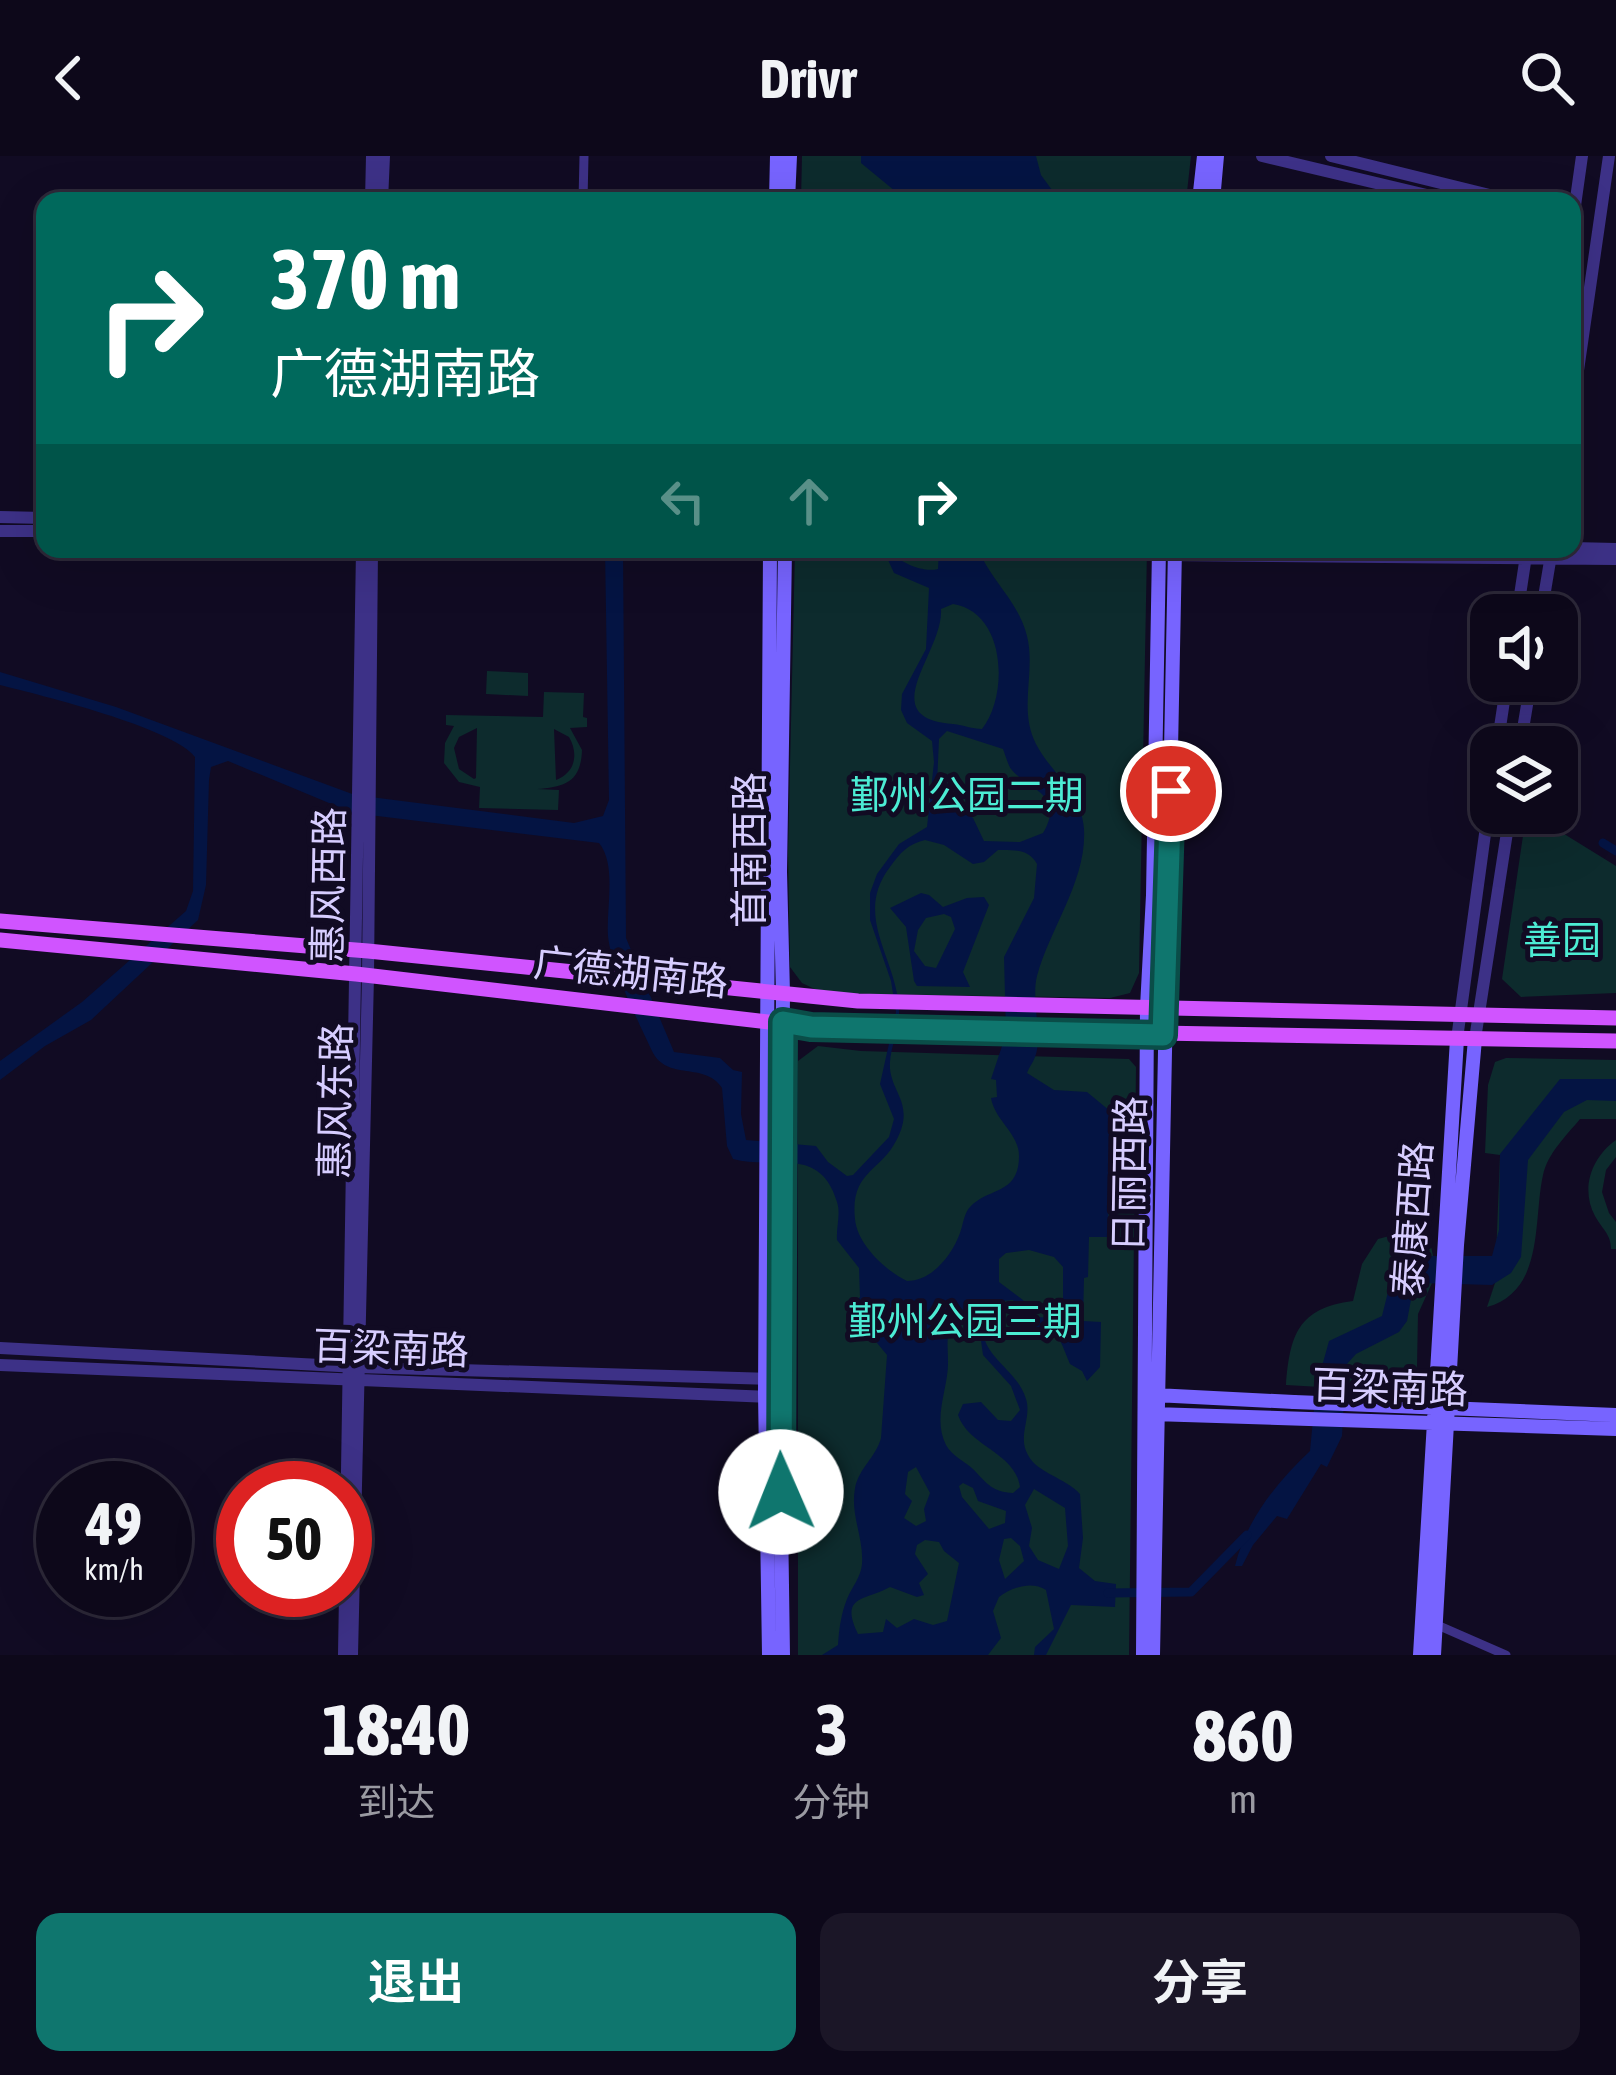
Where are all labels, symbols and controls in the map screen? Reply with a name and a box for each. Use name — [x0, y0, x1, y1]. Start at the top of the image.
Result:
icon: back — [36, 45, 102, 111]
icon: search — [1514, 45, 1580, 111]
text: Drivr — [760, 48, 856, 109]
text: 370 m — [270, 231, 460, 327]
icon: right — [72, 240, 228, 396]
text: 广德湖南路 — [270, 343, 540, 404]
icon: left — [650, 468, 716, 534]
icon: ahead — [776, 468, 842, 534]
icon: right — [902, 468, 968, 534]
map controls — [1470, 594, 1578, 834]
button: sound — [1470, 594, 1578, 702]
button: layers — [1470, 726, 1578, 834]
pin — [1120, 740, 1222, 842]
icon: arrive — [1138, 758, 1204, 824]
street label: 首南西路 — [727, 772, 771, 928]
park label: 鄞州公园二期 — [850, 773, 1084, 817]
street label: 惠风西路 — [305, 807, 351, 963]
park label: 善园 — [1523, 918, 1601, 962]
street label: 广德湖南路 — [532, 940, 730, 1004]
street label: 惠风东路 — [312, 1023, 358, 1179]
street label: 日丽西路 — [1106, 1096, 1152, 1252]
street label: 泰康西路 — [1385, 1140, 1439, 1298]
park label: 鄞州公园三期 — [848, 1299, 1082, 1343]
street label: 百梁南路 — [312, 1323, 470, 1373]
street label: 百梁南路 — [1311, 1362, 1469, 1412]
position arrow — [718, 1429, 844, 1555]
speed limit sign: 50 — [216, 1461, 372, 1617]
text: 49 — [86, 1489, 142, 1558]
text: km/h — [84, 1552, 144, 1586]
text: 18:40 — [322, 1688, 470, 1770]
text: 3 — [814, 1688, 848, 1770]
text: 860 — [1192, 1694, 1294, 1776]
text: m — [1229, 1777, 1257, 1821]
text: 到达 — [357, 1780, 435, 1824]
text: 分钟 — [792, 1780, 870, 1824]
button: 退出 — [36, 1913, 796, 2051]
button: 分享 — [820, 1913, 1580, 2051]

